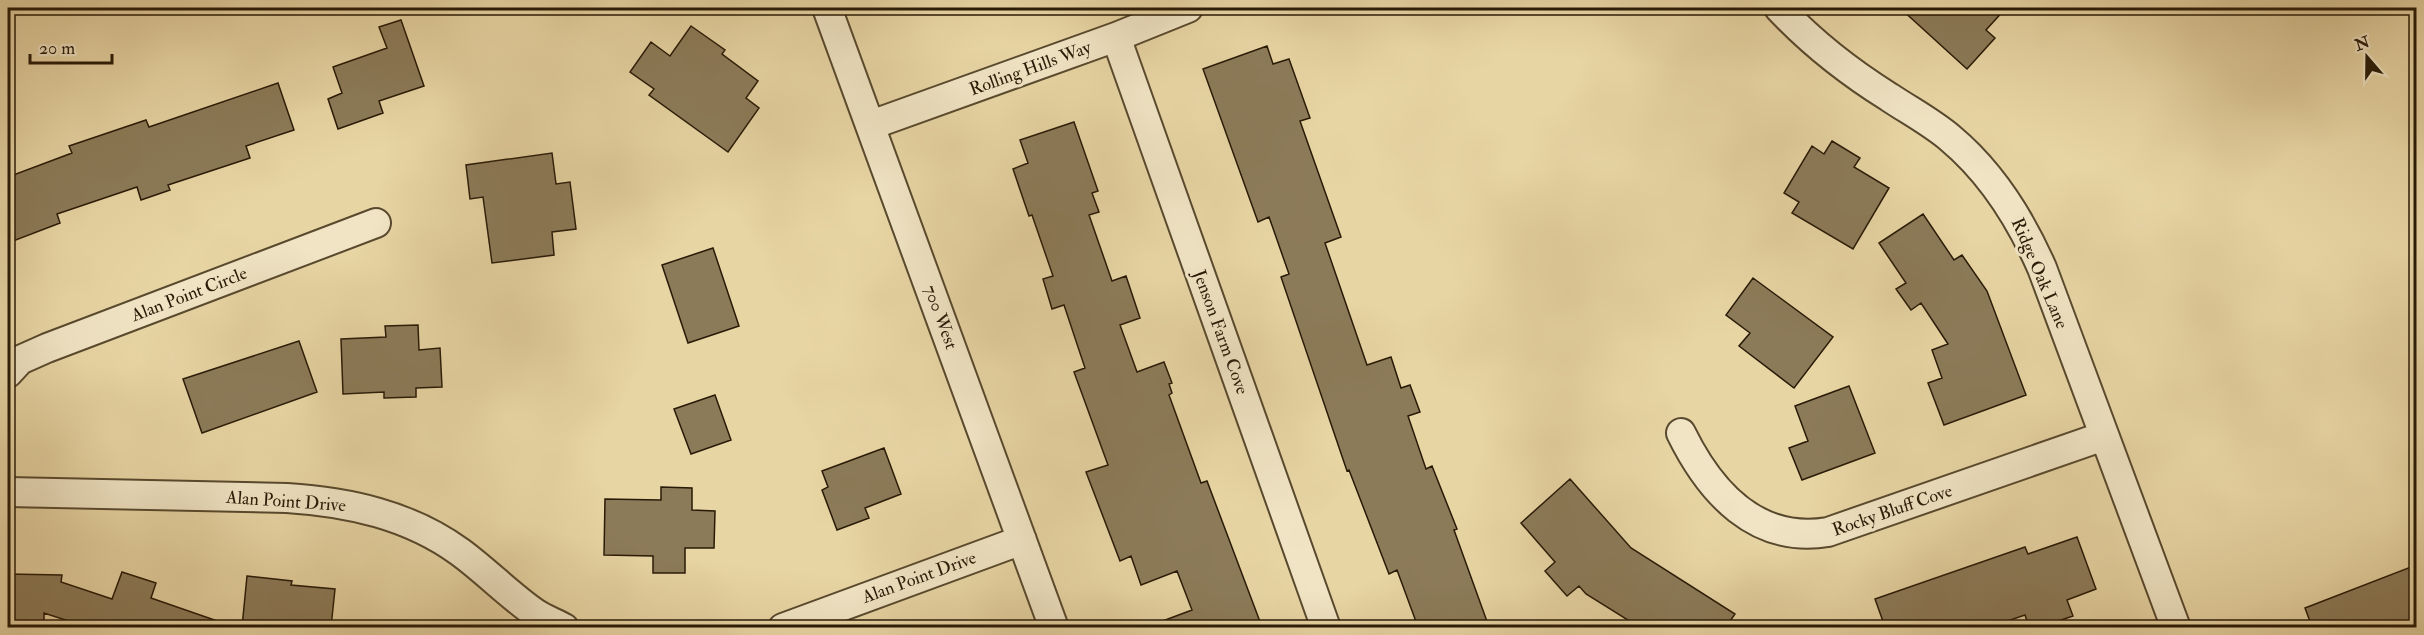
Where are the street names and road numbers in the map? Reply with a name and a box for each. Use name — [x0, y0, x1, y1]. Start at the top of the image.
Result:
street label: Rolling Hills Way — [966, 35, 1095, 101]
street label: Ridge Oak Lane — [2006, 214, 2073, 333]
street label: Alan Point Circle — [127, 262, 251, 328]
street label: Jenson Farm Cove — [1187, 266, 1254, 398]
street label: 700 West — [918, 282, 963, 353]
street label: Rocky Bluff Cove — [1829, 479, 1956, 542]
street label: Alan Point Drive — [224, 486, 347, 517]
street label: Alan Point Drive — [858, 546, 980, 609]

